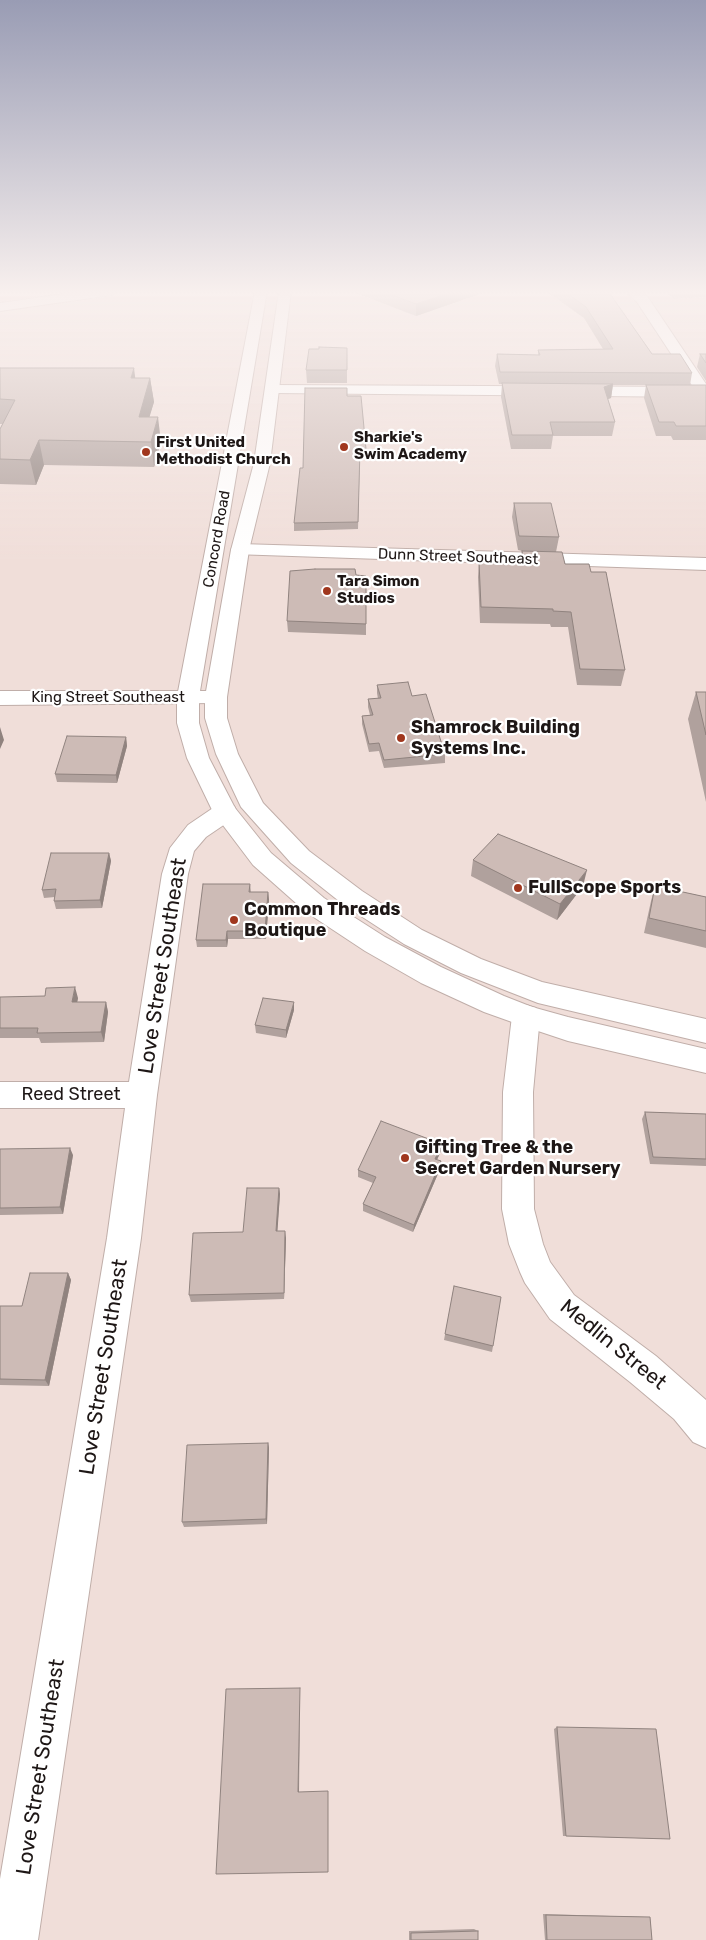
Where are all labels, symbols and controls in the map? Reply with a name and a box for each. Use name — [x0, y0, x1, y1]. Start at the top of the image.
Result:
place label: Sharkie's Swim Academy — [354, 429, 467, 464]
place label: First United Methodist Church — [156, 434, 291, 469]
marker: Sharkie's Swim Academy — [338, 441, 350, 453]
marker: First United Methodist Church — [140, 446, 152, 458]
street label: Concord Road — [200, 489, 234, 589]
street label: Dunn Street Southeast — [378, 545, 538, 569]
place label: Tara Simon Studios — [337, 573, 419, 608]
marker: Tara Simon Studios — [321, 585, 333, 597]
street label: King Street Southeast — [31, 689, 185, 707]
place label: Shamrock Building Systems Inc. — [411, 717, 580, 760]
marker: Shamrock Building Systems Inc. — [395, 732, 407, 744]
street label: Love Street Southeast — [133, 856, 193, 1076]
place label: FullScope Sports — [528, 877, 681, 899]
marker: FullScope Sports — [512, 882, 524, 894]
place label: Common Threads Boutique — [244, 899, 400, 942]
marker: Common Threads Boutique — [228, 914, 240, 926]
street label: Reed Street — [22, 1084, 120, 1106]
place label: Gifting Tree & the Secret Garden Nursery — [415, 1137, 621, 1180]
marker: Gifting Tree & the Secret Garden Nursery — [399, 1152, 411, 1164]
street label: Love Street Southeast — [74, 1257, 134, 1477]
street label: Medlin Street — [555, 1294, 671, 1396]
street label: Love Street Southeast — [11, 1657, 71, 1877]

